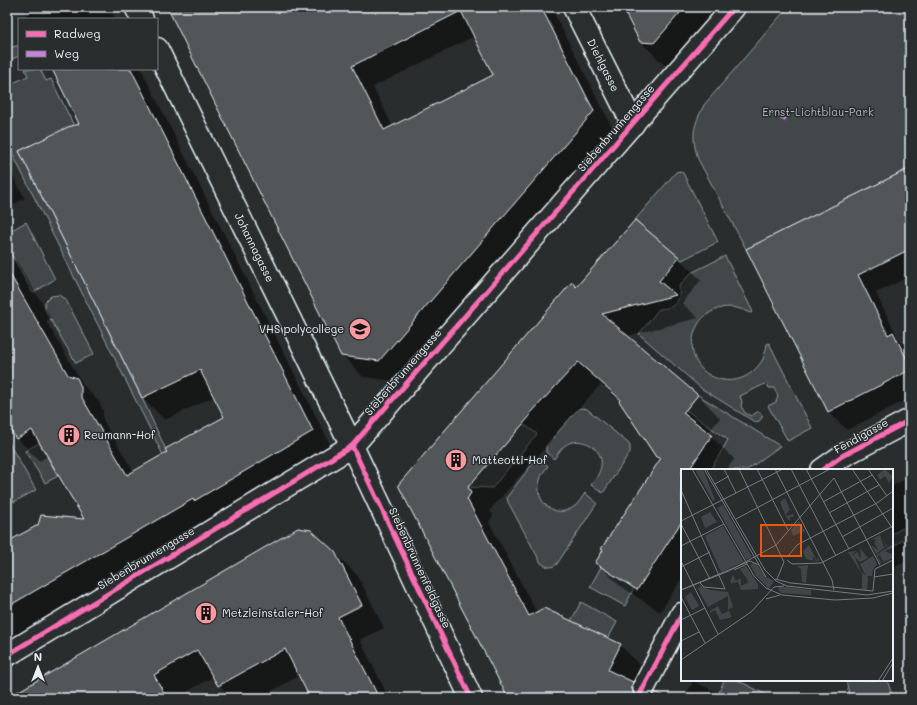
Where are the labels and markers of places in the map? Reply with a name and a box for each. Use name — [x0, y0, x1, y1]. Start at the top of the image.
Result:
school or university icon: VHS polycollege — [347, 316, 373, 342]
place label: VHS polycollege — [259, 321, 344, 336]
building icon: Reumann-Hof — [56, 422, 82, 448]
place label: Reumann-Hof — [84, 427, 156, 442]
building icon: Matteotti-Hof — [443, 447, 469, 473]
place label: Matteotti-Hof — [472, 452, 548, 467]
building icon: Metzleinstaler-Hof — [193, 600, 219, 626]
place label: Metzleinstaler-Hof — [222, 605, 324, 620]

